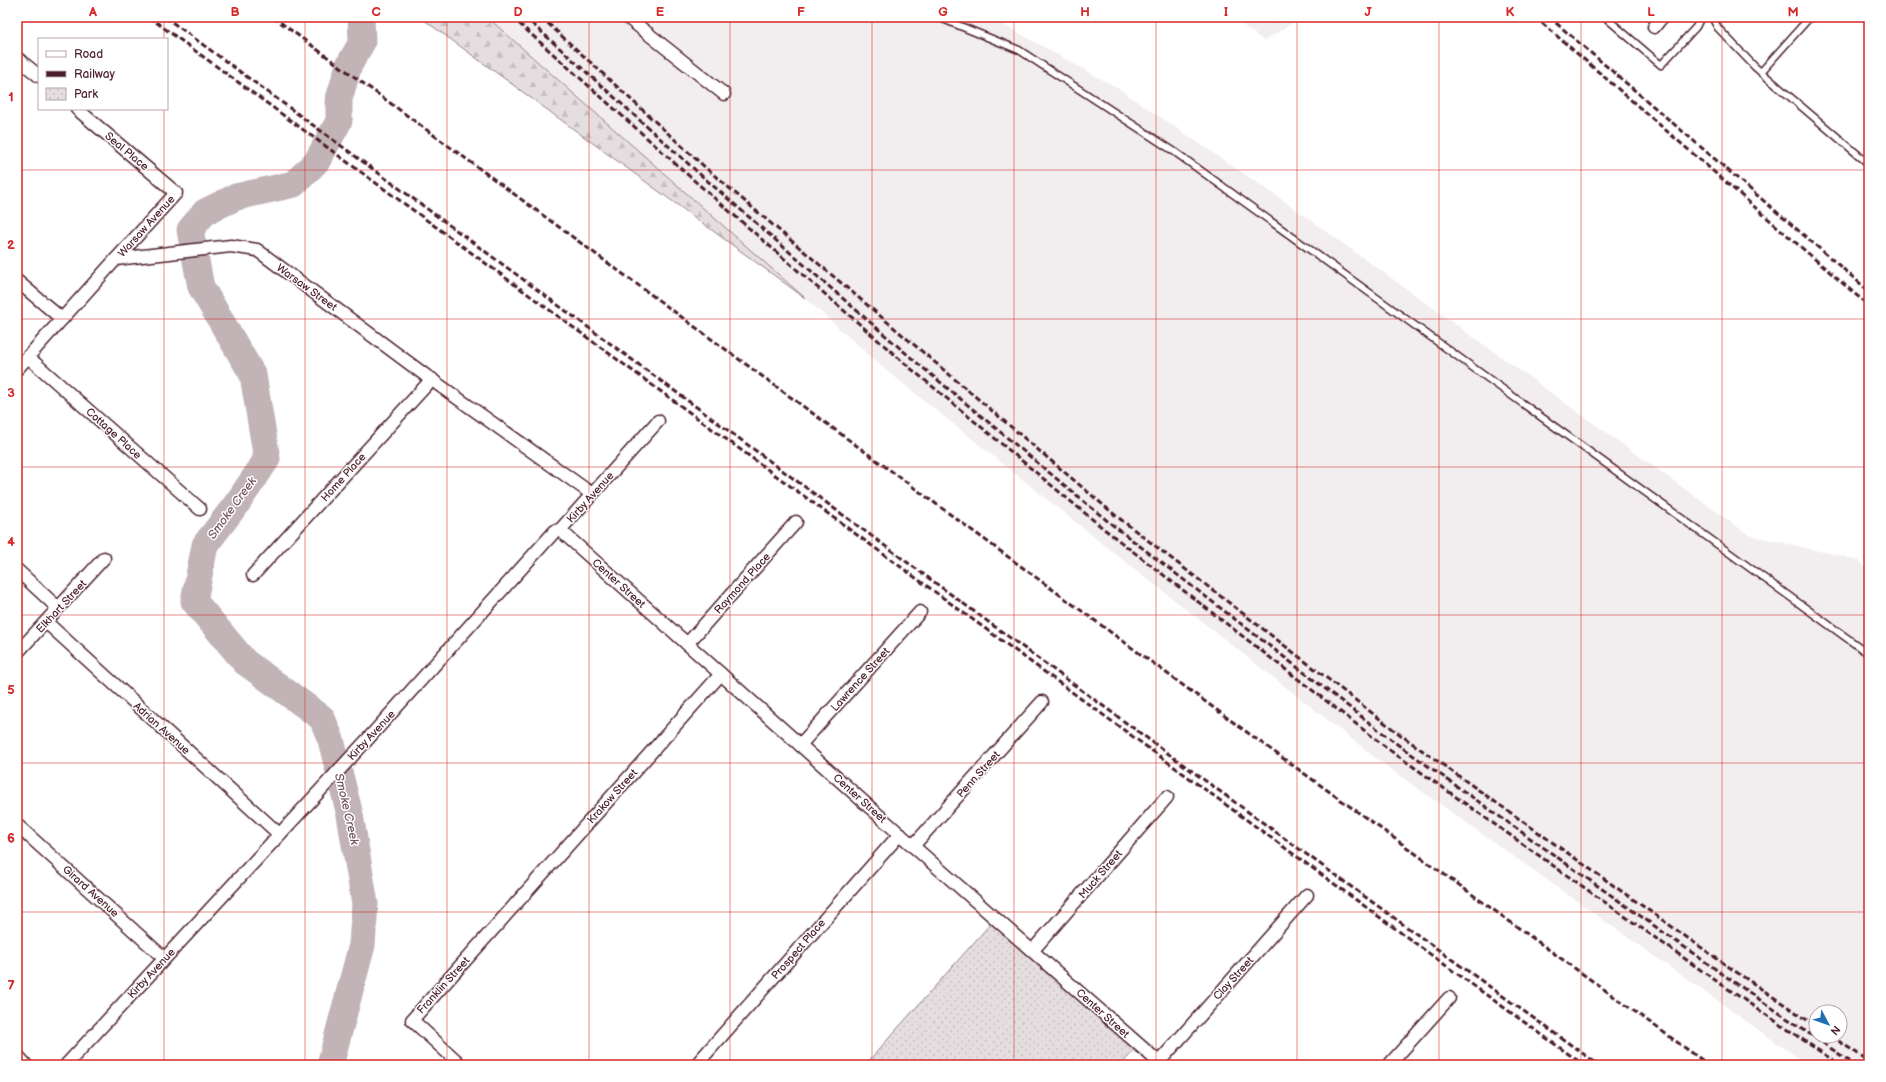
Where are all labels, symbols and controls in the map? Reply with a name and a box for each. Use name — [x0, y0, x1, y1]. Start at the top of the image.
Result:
text: A — [88, 4, 97, 20]
text: B — [230, 4, 240, 20]
text: C — [371, 4, 381, 20]
text: D — [513, 4, 523, 20]
text: E — [656, 4, 665, 20]
text: F — [797, 4, 805, 20]
text: G — [938, 4, 948, 20]
text: H — [1080, 4, 1090, 20]
text: I — [1224, 4, 1228, 20]
text: J — [1364, 4, 1372, 20]
text: K — [1506, 4, 1515, 20]
text: L — [1647, 4, 1655, 20]
text: M — [1787, 4, 1799, 20]
legend — [38, 38, 168, 110]
text: Road — [74, 47, 103, 62]
text: Railway — [74, 67, 116, 82]
text: Park — [74, 87, 98, 102]
text: 1 — [8, 89, 14, 105]
street label: Seal Place — [102, 129, 151, 174]
street label: Warsaw Avenue — [115, 192, 178, 260]
text: 2 — [7, 237, 15, 253]
street label: Warsaw Street — [274, 261, 340, 314]
text: 3 — [7, 385, 15, 401]
street label: Cottage Place — [83, 405, 145, 462]
street label: Home Place — [318, 450, 369, 504]
street label: Kirby Avenue — [564, 469, 617, 525]
water label: Smoke Creek — [205, 473, 261, 542]
text: 4 — [7, 534, 15, 550]
street label: Raymond Place — [712, 550, 774, 617]
street label: Center Street — [589, 556, 648, 611]
street label: Elkhart Street — [33, 577, 90, 636]
street label: Lawrence Street — [828, 644, 893, 714]
text: 5 — [7, 682, 15, 698]
street label: Adrian Avenue — [131, 700, 193, 757]
street label: Kirby Avenue — [345, 707, 398, 763]
street label: Penn Street — [954, 748, 1003, 800]
street label: Krakow Street — [585, 766, 641, 826]
street label: Center Street — [830, 771, 889, 826]
water label: Smoke Creek — [331, 772, 362, 848]
text: 6 — [7, 830, 15, 846]
street label: Muck Street — [1076, 847, 1125, 901]
street label: Girard Avenue — [60, 863, 122, 920]
street label: Prospect Place — [769, 916, 828, 982]
street label: Kirby Avenue — [125, 945, 178, 1001]
street label: Franklin Street — [414, 954, 473, 1017]
street label: Clay Street — [1211, 954, 1257, 1003]
text: 7 — [7, 978, 15, 994]
street label: Center Street — [1073, 986, 1132, 1041]
north arrow — [1808, 1004, 1848, 1044]
text: N — [1828, 1023, 1843, 1038]

